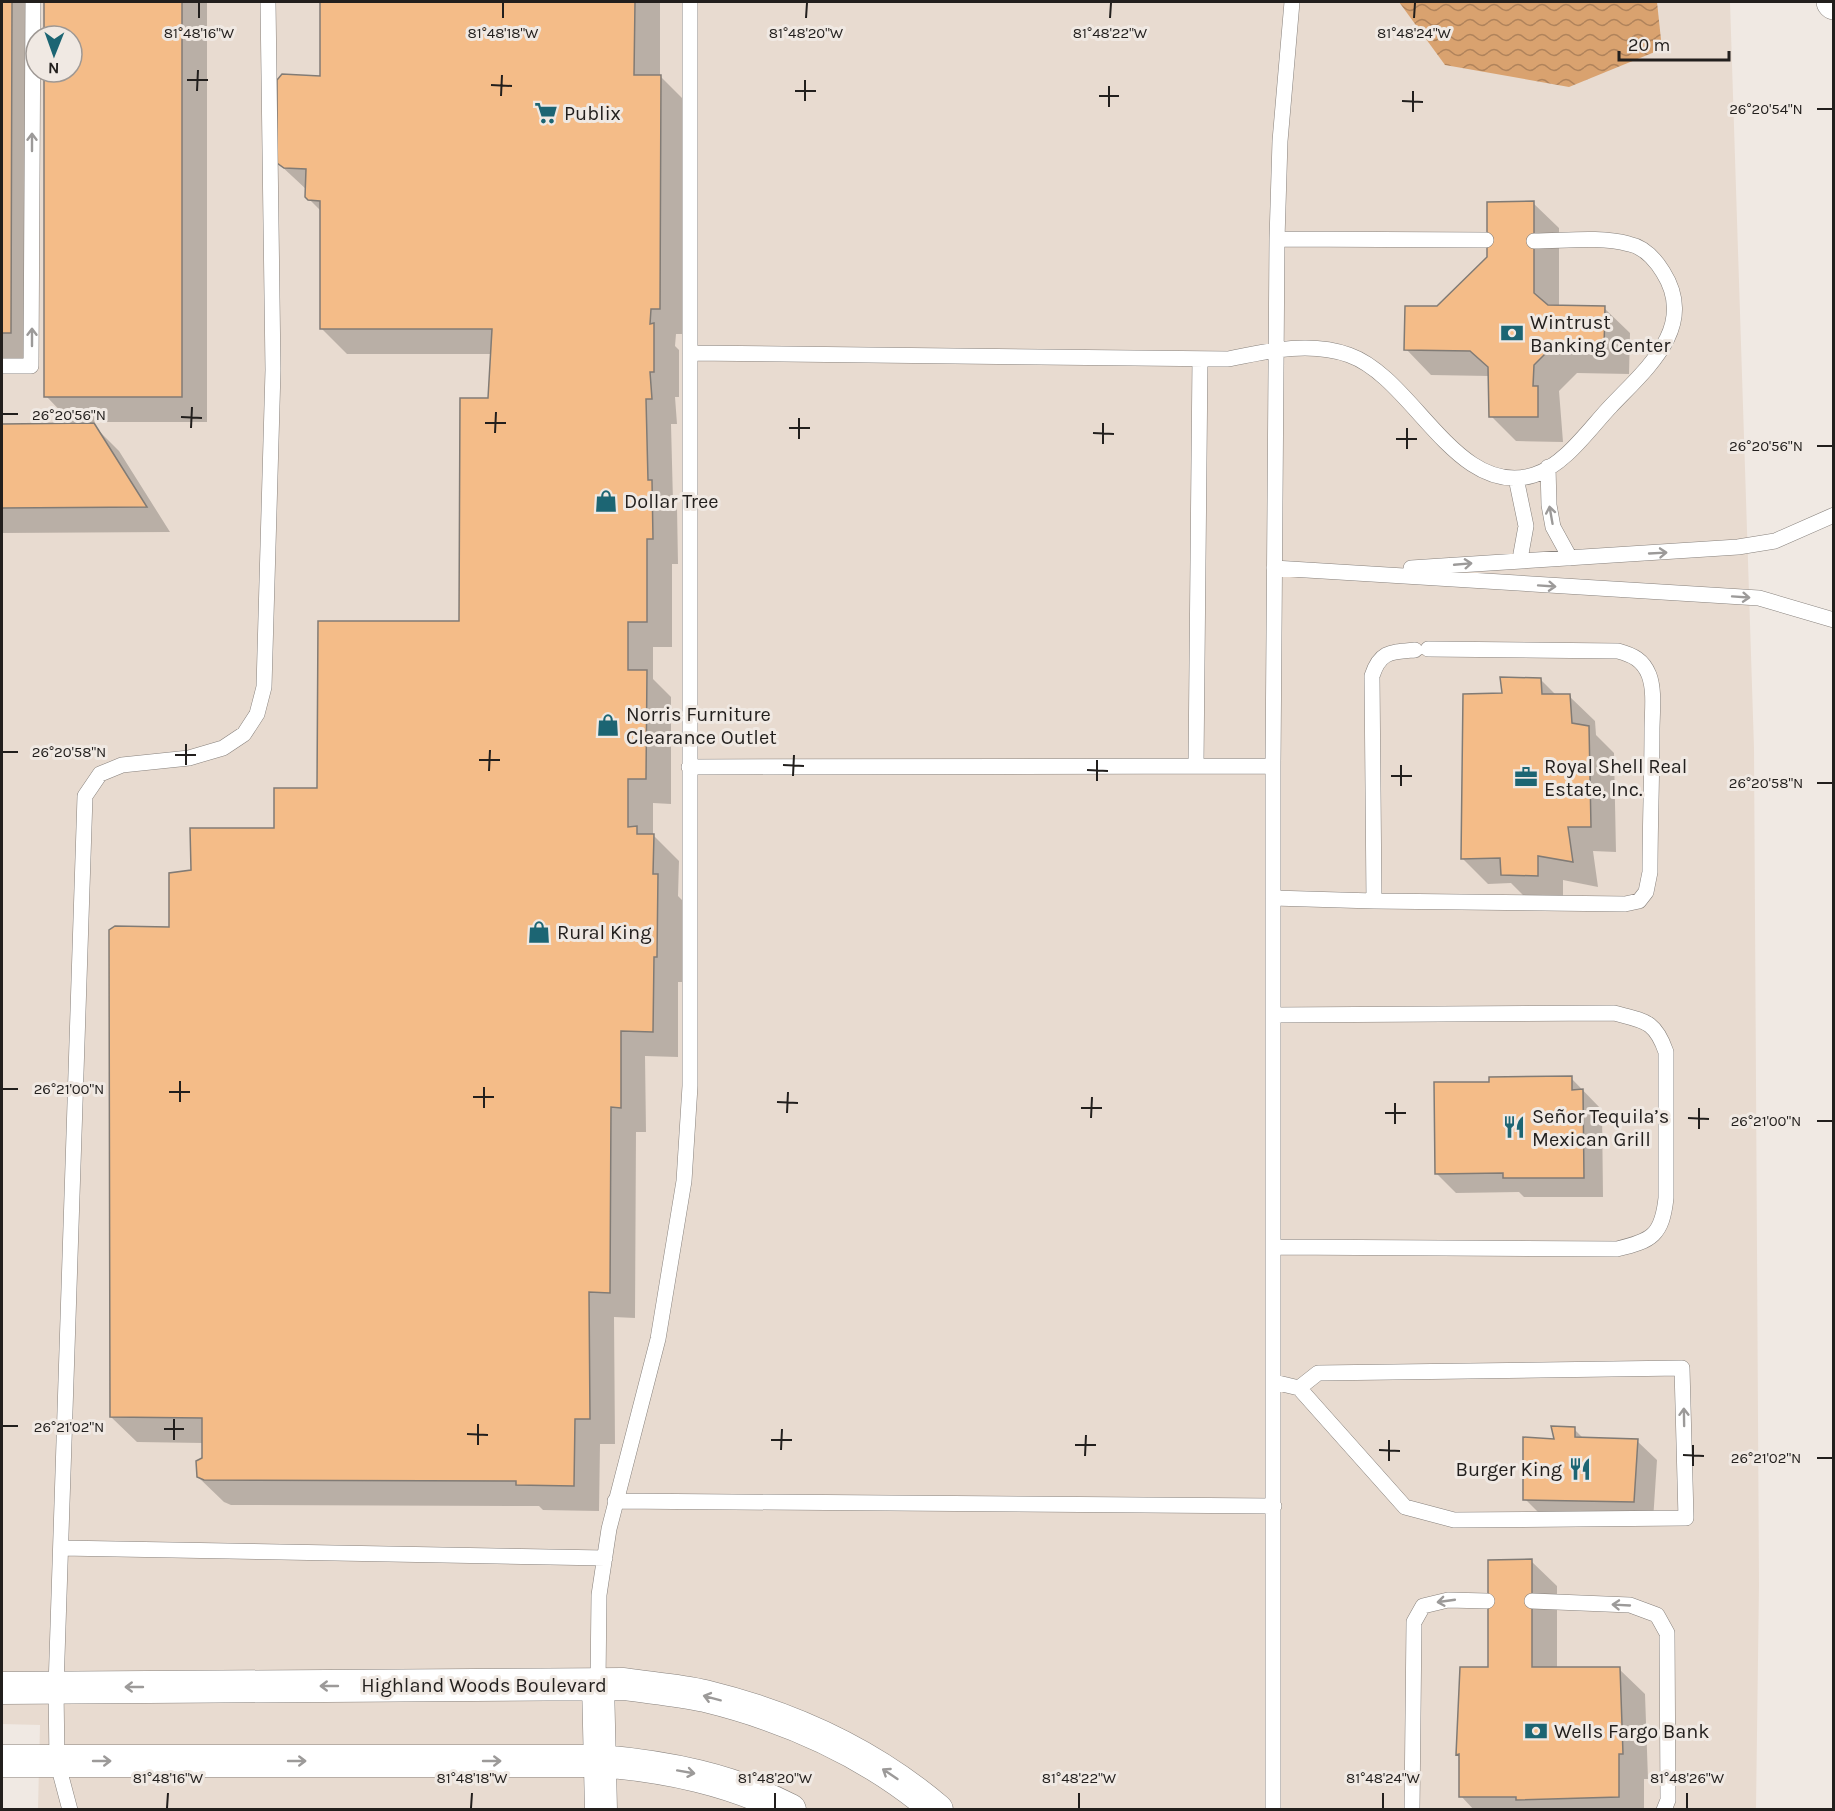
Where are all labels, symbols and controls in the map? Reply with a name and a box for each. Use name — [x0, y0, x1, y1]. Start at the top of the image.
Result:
north arrow — [24, 24, 84, 84]
text: 81°48'16"W — [164, 24, 235, 42]
text: 81°48'18"W — [467, 24, 539, 42]
text: 81°48'20"W — [769, 24, 844, 42]
text: 81°48'22"W — [1073, 24, 1148, 42]
text: 81°48'24"W — [1377, 24, 1452, 42]
scale bar — [1619, 24, 1728, 62]
text: 20 m — [1628, 34, 1670, 56]
text: N — [48, 59, 60, 78]
supermarket icon: Publix — [533, 100, 559, 126]
text: 26°20'54"N — [1729, 100, 1803, 118]
place label: Publix — [564, 102, 621, 125]
one-way arrow — [26, 133, 38, 153]
place label: Wintrust Banking Center — [1530, 311, 1671, 357]
bank icon: Wintrust Banking Center — [1499, 320, 1525, 346]
one-way arrow — [26, 328, 38, 348]
text: 26°20'56"N — [32, 406, 106, 424]
text: 26°20'56"N — [1729, 437, 1803, 455]
shop icon: Dollar Tree — [593, 488, 619, 514]
place label: Dollar Tree — [624, 490, 719, 513]
one-way arrow — [1545, 505, 1556, 525]
one-way arrow — [1647, 548, 1667, 559]
one-way arrow — [1452, 558, 1472, 569]
one-way arrow — [1536, 581, 1556, 592]
one-way arrow — [1731, 591, 1751, 602]
place label: Norris Furniture Clearance Outlet — [626, 703, 777, 749]
shop icon: Norris Furniture Clearance Outlet — [595, 712, 621, 738]
text: 26°20'58"N — [32, 743, 106, 761]
place label: Royal Shell Real Estate, Inc. — [1544, 755, 1687, 801]
office icon: Royal Shell Real Estate, Inc. — [1513, 764, 1539, 790]
text: 26°20'58"N — [1729, 774, 1803, 792]
shop icon: Rural King — [526, 919, 552, 945]
place label: Rural King — [557, 921, 651, 944]
text: 26°21'00"N — [34, 1080, 104, 1098]
place label: Señor Tequila’s Mexican Grill — [1532, 1105, 1669, 1151]
text: 26°21'00"N — [1731, 1112, 1801, 1130]
restaurant icon: Señor Tequila’s Mexican Grill — [1501, 1114, 1527, 1140]
one-way arrow — [1678, 1408, 1689, 1428]
text: 26°21'02"N — [34, 1418, 104, 1436]
text: 26°21'02"N — [1731, 1449, 1801, 1467]
restaurant icon: Burger King — [1567, 1456, 1593, 1482]
place label: Burger King — [1456, 1458, 1562, 1481]
one-way arrow — [1437, 1596, 1456, 1607]
one-way arrow — [1611, 1599, 1631, 1610]
street label: Highland Woods Boulevard — [361, 1674, 607, 1697]
one-way arrow — [320, 1680, 340, 1691]
one-way arrow — [125, 1681, 145, 1693]
one-way arrow — [703, 1692, 722, 1703]
bank icon: Wells Fargo Bank — [1523, 1718, 1549, 1744]
place label: Wells Fargo Bank — [1554, 1720, 1710, 1743]
one-way arrow — [91, 1755, 111, 1767]
one-way arrow — [286, 1755, 306, 1767]
one-way arrow — [481, 1755, 501, 1767]
one-way arrow — [676, 1767, 696, 1778]
one-way arrow — [883, 1768, 899, 1780]
text: 81°48'16"W — [133, 1769, 204, 1787]
text: 81°48'18"W — [436, 1769, 508, 1787]
text: 81°48'20"W — [738, 1769, 813, 1787]
text: 81°48'22"W — [1042, 1769, 1117, 1787]
text: 81°48'24"W — [1346, 1769, 1421, 1787]
text: 81°48'26"W — [1650, 1769, 1725, 1787]

